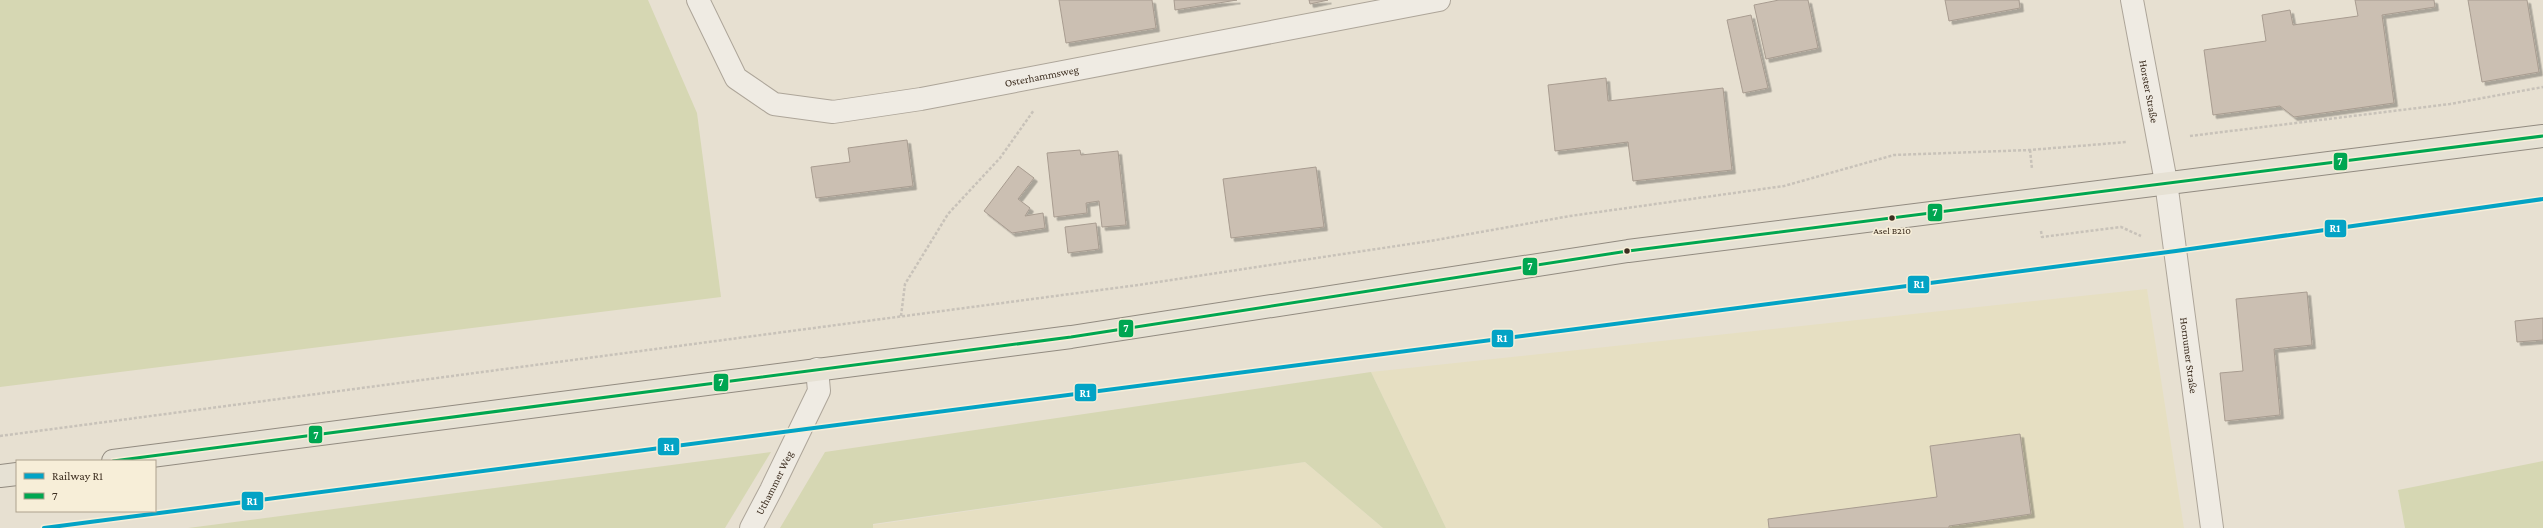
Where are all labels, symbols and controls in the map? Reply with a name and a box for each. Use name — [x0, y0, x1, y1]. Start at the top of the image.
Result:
street label: Horster Straße — [2137, 59, 2161, 124]
street label: Osterhammsweg — [1004, 63, 1080, 89]
line badge: 7 — [2333, 152, 2348, 171]
text: 7 — [2337, 155, 2343, 167]
line badge: 7 — [1927, 203, 1943, 222]
text: 7 — [1932, 206, 1938, 218]
marker: Asel B210 — [1887, 213, 1897, 223]
line badge: R1 — [2324, 219, 2347, 238]
text: R1 — [2330, 222, 2340, 234]
place label: Asel B210 — [1873, 225, 1911, 236]
unlabelled marker — [1622, 246, 1632, 256]
line badge: 7 — [1522, 257, 1538, 276]
text: 7 — [1527, 260, 1533, 272]
line badge: R1 — [1907, 275, 1930, 294]
text: R1 — [1914, 278, 1924, 290]
street label: Hornumer Straße — [2178, 317, 2200, 394]
line badge: 7 — [1118, 319, 1134, 338]
text: 7 — [1123, 322, 1129, 334]
line badge: R1 — [1491, 329, 1514, 348]
text: R1 — [1497, 332, 1507, 344]
line badge: 7 — [713, 373, 729, 392]
text: 7 — [718, 376, 724, 388]
line badge: R1 — [1074, 383, 1097, 402]
text: R1 — [1080, 387, 1090, 399]
line badge: 7 — [308, 425, 323, 444]
text: 7 — [313, 429, 319, 441]
line badge: R1 — [657, 437, 680, 456]
text: R1 — [664, 441, 674, 453]
street label: Uthammer Weg — [753, 448, 796, 517]
legend — [16, 460, 156, 512]
text: Railway R1 — [52, 469, 103, 483]
text: 7 — [52, 489, 58, 503]
line badge: R1 — [241, 491, 264, 511]
text: R1 — [247, 495, 257, 507]

